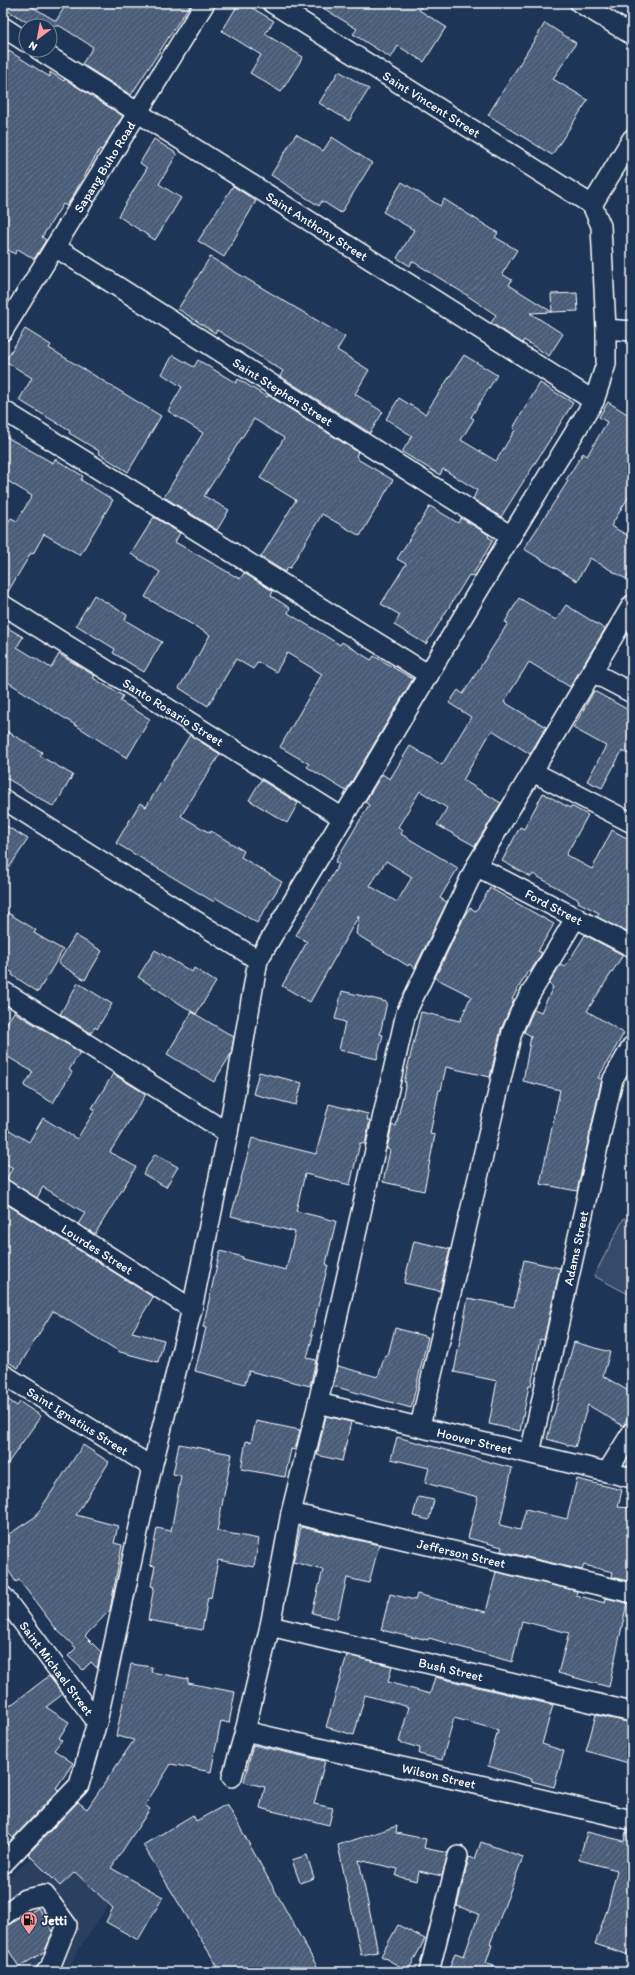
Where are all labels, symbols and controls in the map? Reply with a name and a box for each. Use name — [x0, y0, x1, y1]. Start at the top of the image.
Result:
north arrow — [18, 18, 58, 58]
text: N — [26, 39, 40, 54]
street label: Saint Vincent Street — [380, 68, 483, 141]
street label: Sapang Buho Road — [71, 118, 138, 215]
street label: Saint Anthony Street — [263, 189, 371, 264]
street label: Saint Stephen Street — [230, 355, 336, 429]
street label: Santo Rosario Street — [120, 675, 226, 749]
street label: Ford Street — [523, 886, 585, 928]
street label: Adams Street — [560, 1209, 592, 1287]
street label: Lourdes Street — [59, 1221, 136, 1278]
street label: Saint Ignatius Street — [24, 1384, 131, 1458]
street label: Hoover Street — [435, 1425, 514, 1457]
street label: Jefferson Street — [415, 1536, 507, 1571]
street label: Saint Michael Street — [16, 1618, 97, 1719]
street label: Bush Street — [417, 1655, 485, 1684]
street label: Wilson Street — [400, 1760, 477, 1792]
fuel station icon: Jetti — [19, 1910, 39, 1935]
place label: Jetti — [41, 1913, 67, 1928]

